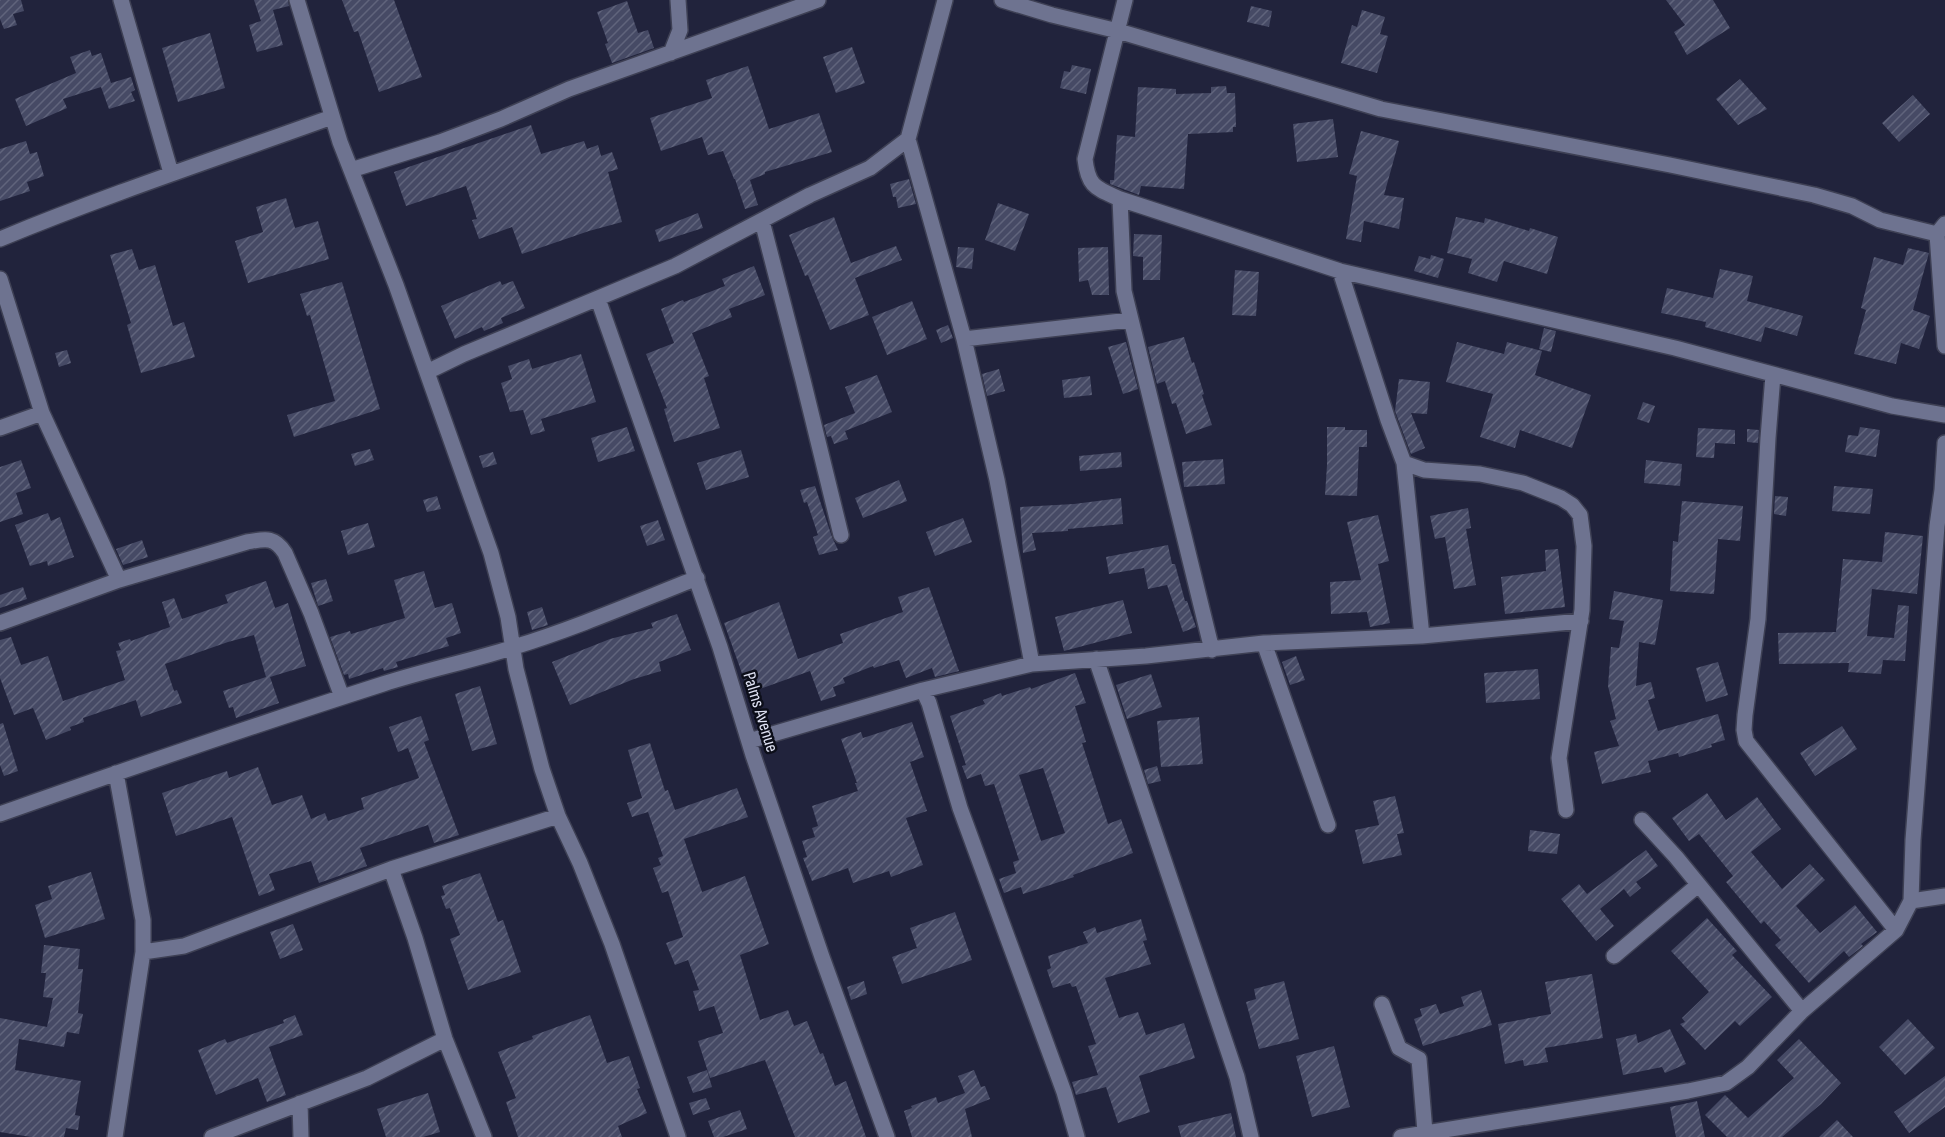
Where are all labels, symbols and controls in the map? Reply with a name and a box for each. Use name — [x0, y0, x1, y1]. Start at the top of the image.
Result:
street label: Palms Avenue — [738, 670, 783, 755]

